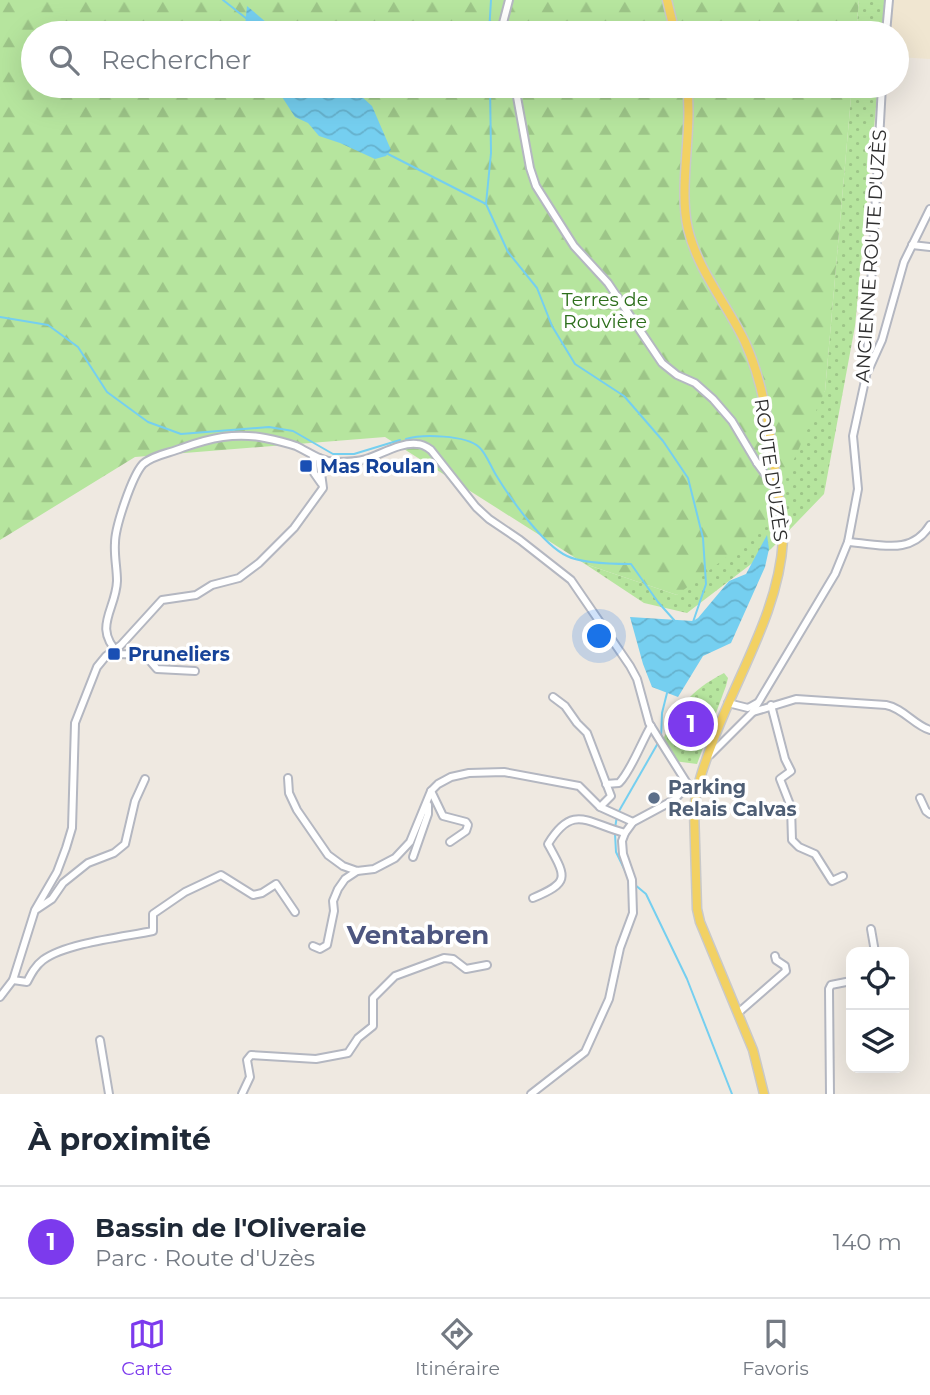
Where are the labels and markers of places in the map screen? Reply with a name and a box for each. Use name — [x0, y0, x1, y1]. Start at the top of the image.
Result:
place label: Mas Roulan — [320, 455, 435, 478]
marker: Mas Roulan — [298, 458, 314, 474]
place label: Pruneliers — [128, 643, 230, 666]
marker: Pruneliers — [106, 646, 122, 662]
pin: 1 — [668, 698, 714, 750]
place label: Parking Relais Calvas — [668, 776, 796, 821]
marker: Parking Relais Calvas — [646, 790, 662, 806]

